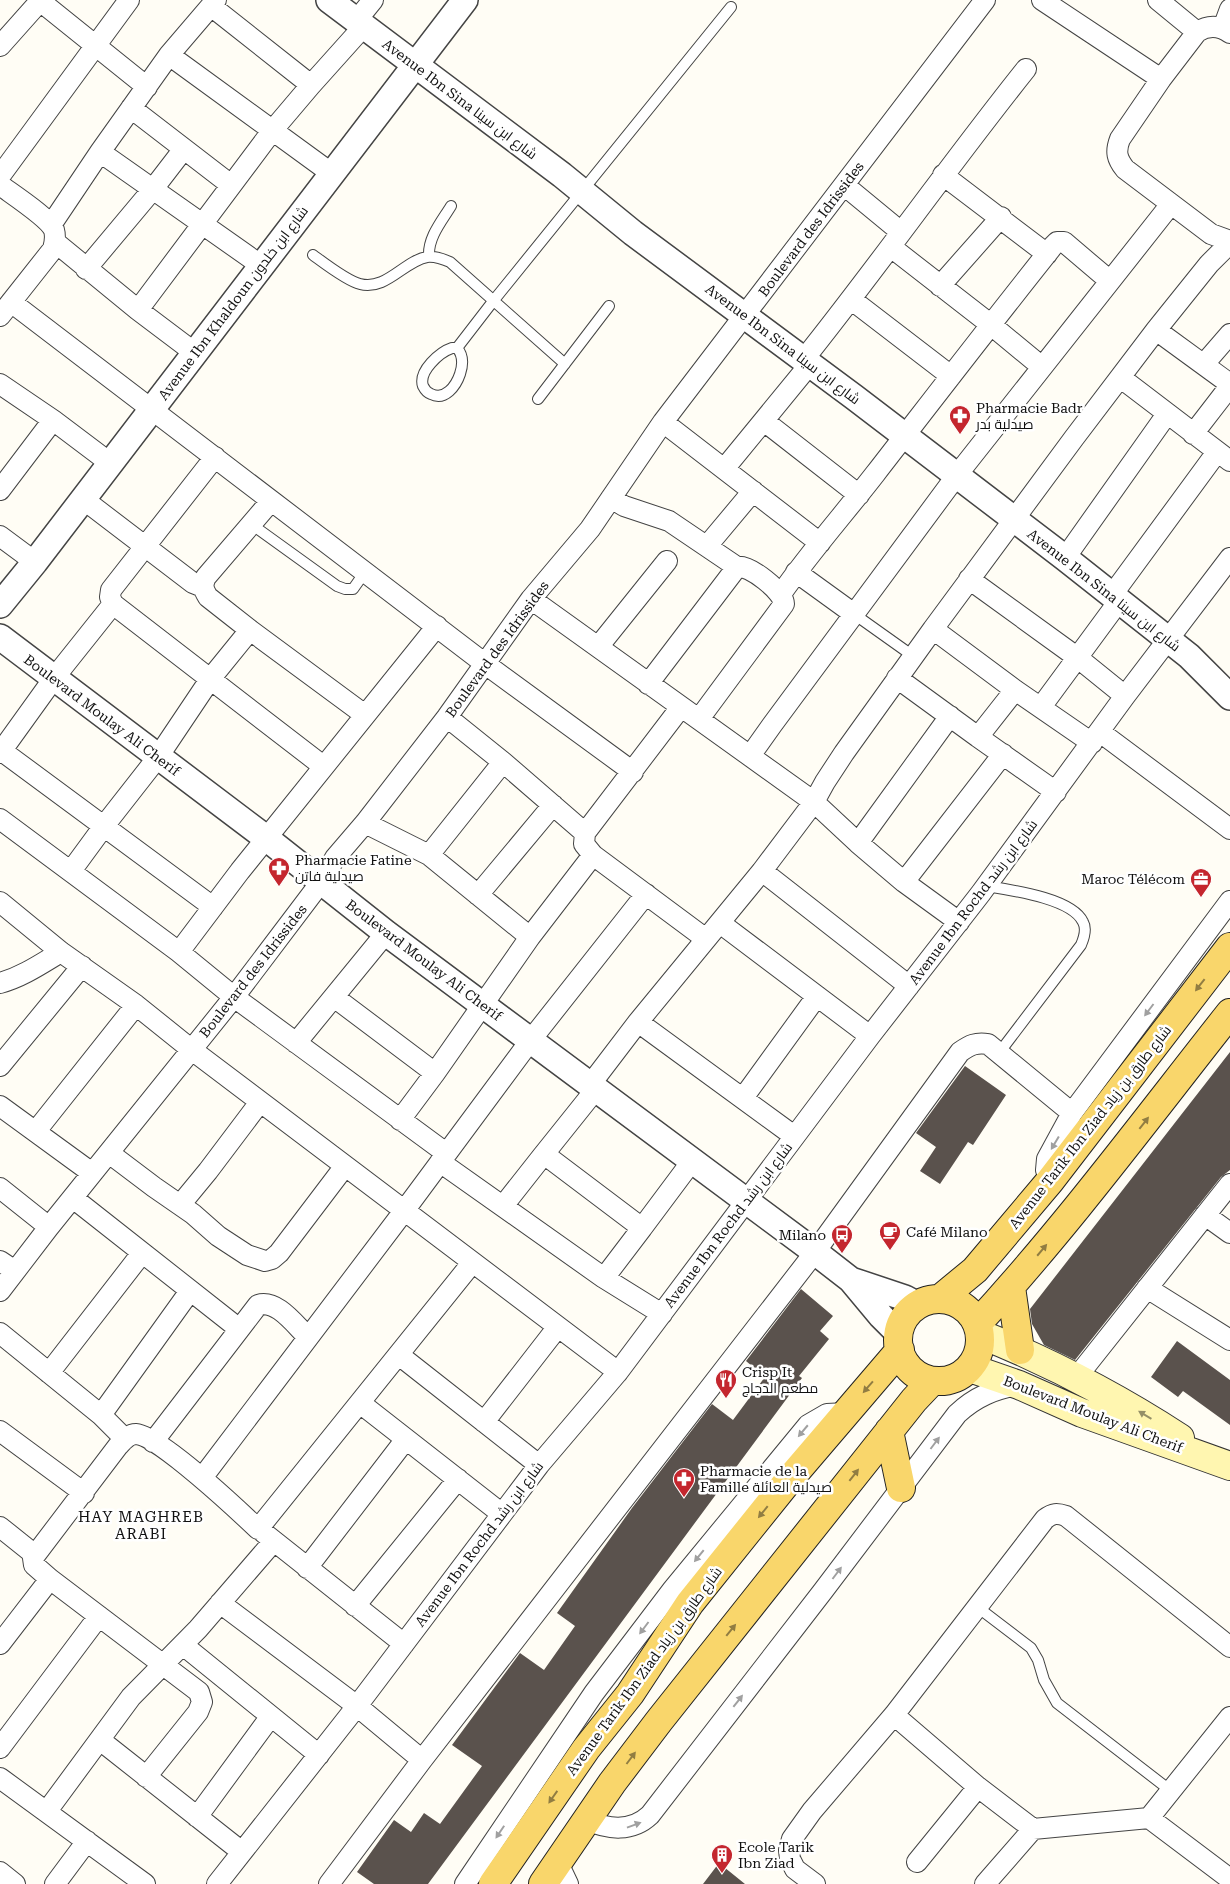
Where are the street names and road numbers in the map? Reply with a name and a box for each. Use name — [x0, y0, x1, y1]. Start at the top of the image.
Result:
street label: Avenue Ibn Sina شارع ابن سينا — [379, 36, 540, 163]
street label: Boulevard des Idrissides — [755, 158, 867, 299]
street label: Avenue Ibn Khaldoun شارع ابن خلدون — [155, 203, 312, 404]
street label: Avenue Ibn Sina شارع ابن سينا — [702, 281, 863, 408]
street label: Avenue Ibn Sina شارع ابن سينا — [1024, 525, 1184, 655]
street label: Boulevard des Idrissides — [442, 578, 552, 720]
street label: Boulevard Moulay Ali Cherif — [21, 651, 183, 779]
street label: Avenue Ibn Rochd شارع ابن رشد — [906, 816, 1041, 988]
street label: Boulevard Moulay Ali Cherif — [343, 896, 505, 1024]
street label: Boulevard des Idrissides — [196, 901, 310, 1041]
street label: Avenue Tarik Ibn Ziad شارع طارق بن زياد — [1006, 1022, 1175, 1232]
street label: Avenue Ibn Rochd شارع ابن رشد — [661, 1139, 796, 1311]
street label: Boulevard Moulay Ali Cherif — [1001, 1372, 1185, 1456]
street label: Avenue Ibn Rochd شارع ابن رشد — [412, 1458, 547, 1630]
street label: Avenue Tarik Ibn Ziad شارع طارق بن زياد — [563, 1564, 726, 1779]

